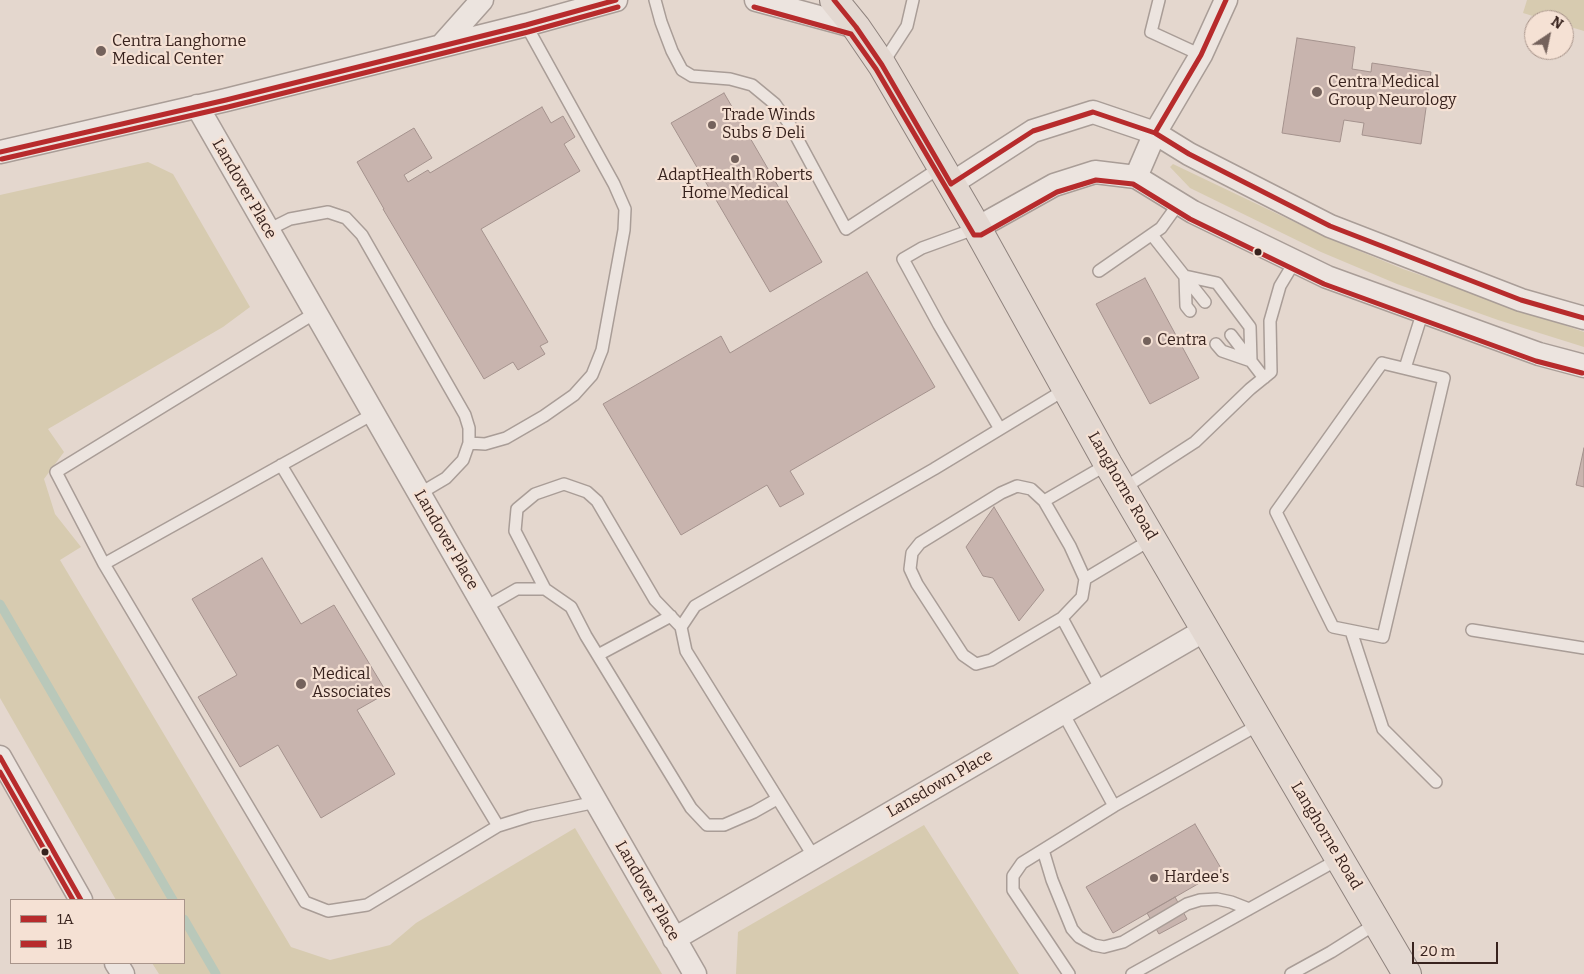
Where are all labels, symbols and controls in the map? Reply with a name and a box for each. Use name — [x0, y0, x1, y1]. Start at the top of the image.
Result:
north arrow — [1524, 10, 1574, 60]
text: N — [1548, 13, 1566, 33]
place label: Centra Langhorne Medical Center — [112, 32, 246, 70]
marker: Centra Langhorne Medical Center — [94, 44, 108, 58]
place label: Centra Medical Group Neurology — [1328, 73, 1456, 111]
marker: Centra Medical Group Neurology — [1310, 85, 1324, 99]
place label: Trade Winds Subs & Deli — [722, 106, 815, 144]
marker: Trade Winds Subs & Deli — [706, 119, 718, 131]
street label: Landover Place — [208, 136, 280, 242]
marker: AdaptHealth Roberts Home Medical — [729, 153, 741, 165]
place label: AdaptHealth Roberts Home Medical — [657, 166, 813, 204]
unlabelled marker — [1253, 247, 1263, 257]
place label: Centra — [1157, 331, 1207, 351]
marker: Centra — [1141, 335, 1153, 347]
street label: Langhorne Road — [1083, 428, 1161, 544]
street label: Landover Place — [410, 487, 482, 593]
place label: Medical Associates — [312, 665, 391, 703]
marker: Medical Associates — [294, 677, 308, 691]
street label: Lansdown Place — [884, 746, 996, 822]
street label: Langhorne Road — [1286, 779, 1366, 893]
street label: Landover Place — [611, 838, 683, 944]
unlabelled marker — [40, 847, 50, 857]
place label: Hardee's — [1164, 868, 1229, 888]
marker: Hardee's — [1148, 872, 1160, 884]
legend — [10, 899, 185, 964]
text: 1A — [57, 910, 74, 928]
scale bar — [1414, 932, 1500, 964]
text: 1B — [57, 935, 73, 953]
text: 20 m — [1420, 942, 1455, 960]

